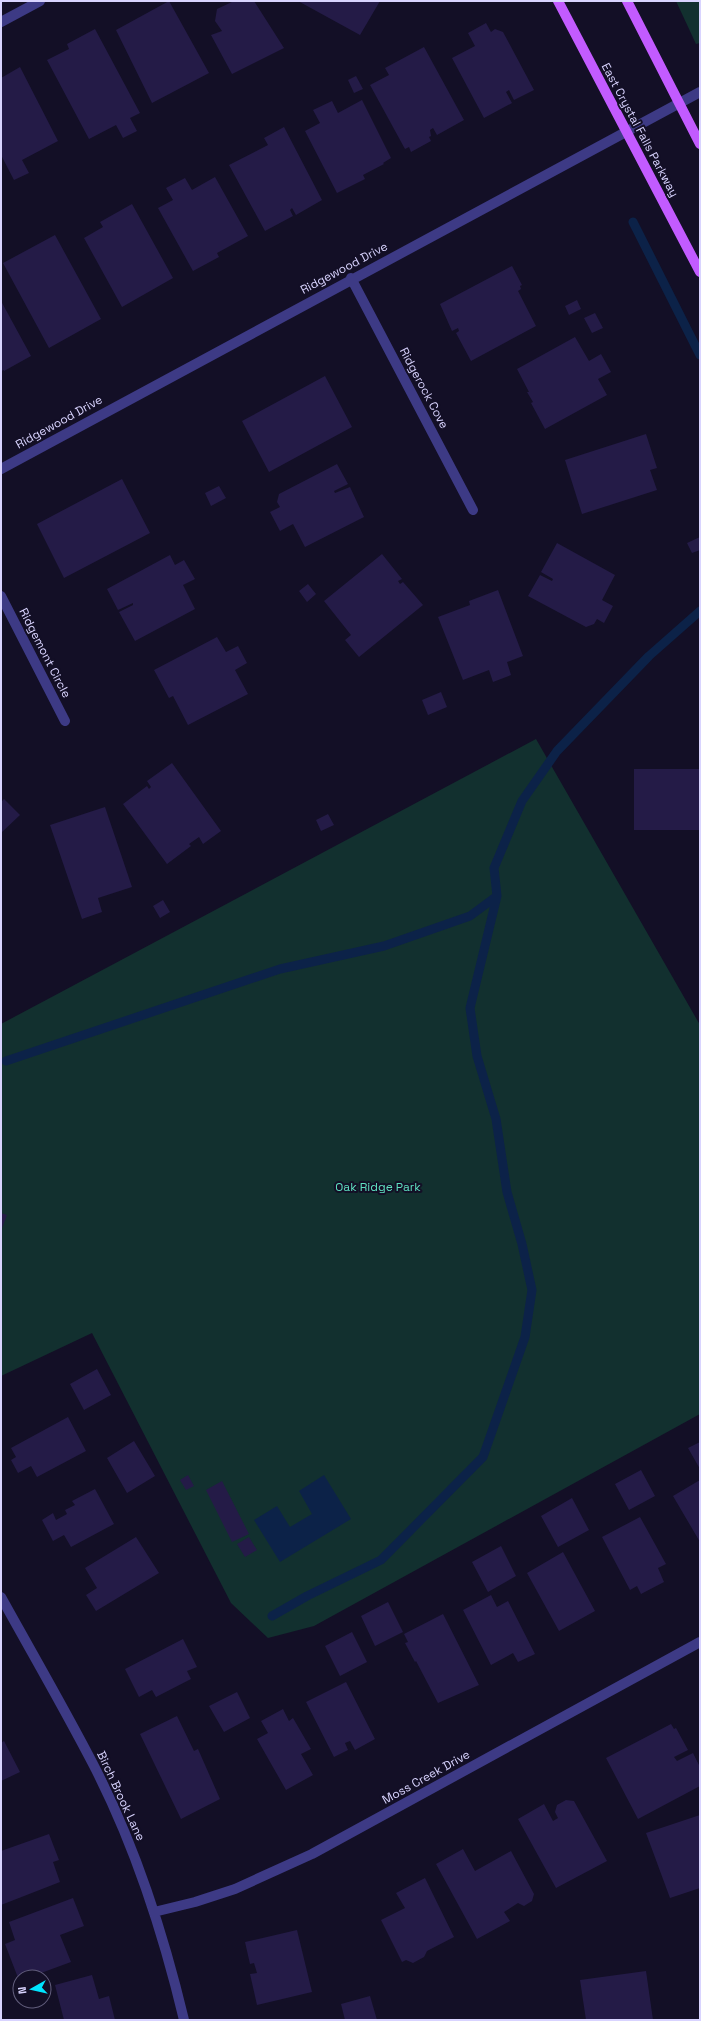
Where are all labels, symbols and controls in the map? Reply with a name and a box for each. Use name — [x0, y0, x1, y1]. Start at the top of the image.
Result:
street label: East Crystal Falls Parkway — [598, 60, 682, 200]
street label: Ridgewood Drive — [297, 238, 391, 298]
street label: Ridgerock Cove — [396, 345, 452, 431]
street label: Ridgewood Drive — [13, 392, 105, 452]
street label: Ridgemont Circle — [15, 605, 75, 701]
park label: Oak Ridge Park — [335, 1179, 421, 1195]
street label: Moss Creek Drive — [379, 1746, 473, 1808]
street label: Birch Brook Lane — [93, 1749, 149, 1843]
north arrow — [12, 1969, 52, 2009]
text: N — [15, 1986, 30, 1995]

